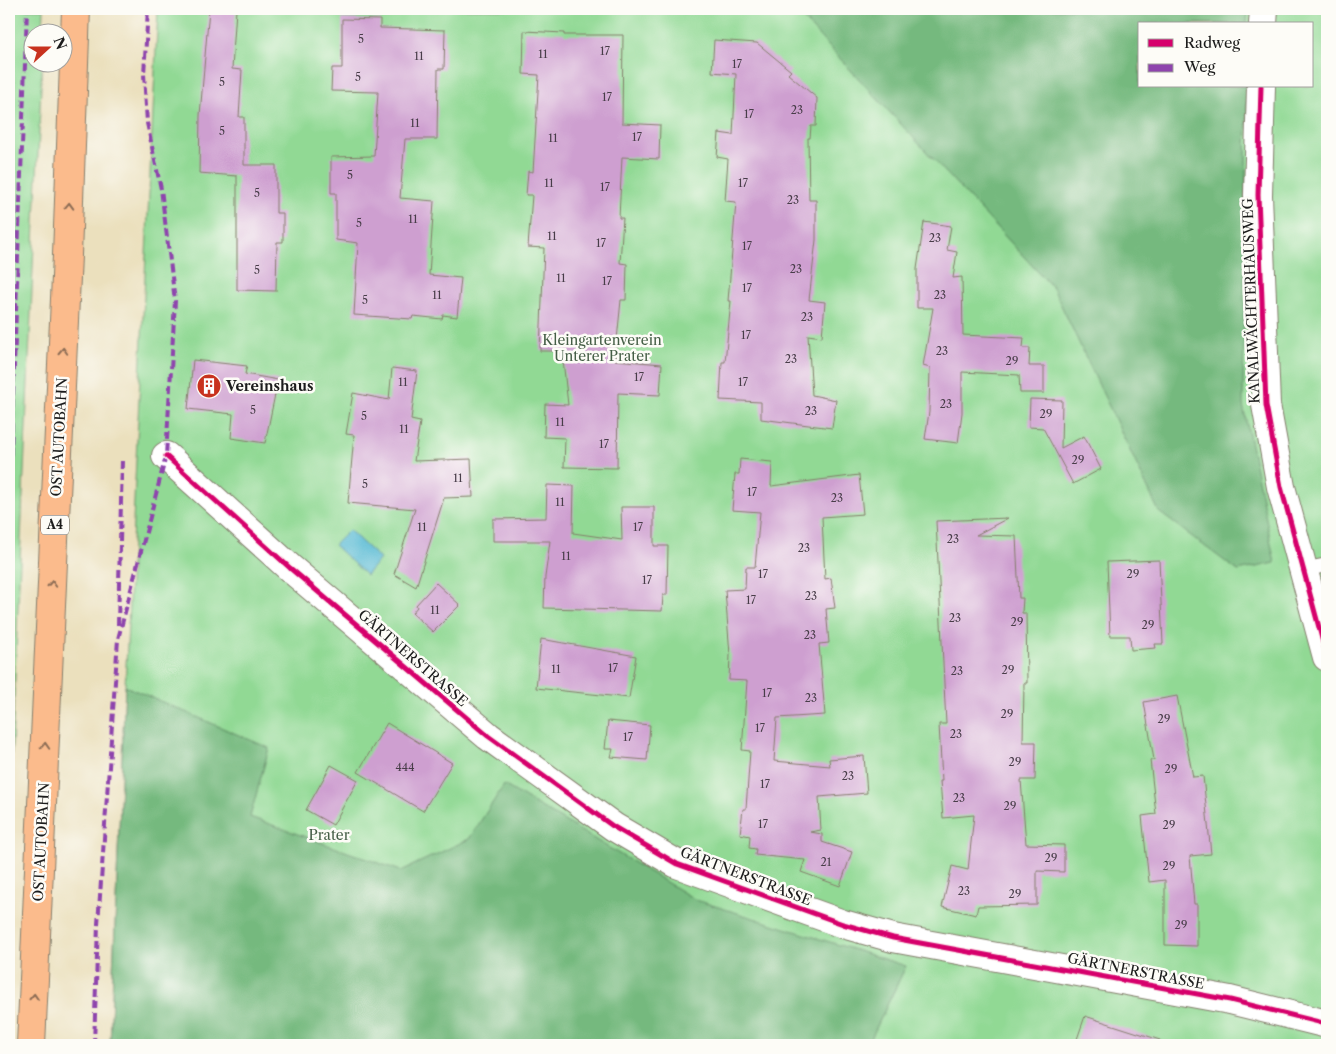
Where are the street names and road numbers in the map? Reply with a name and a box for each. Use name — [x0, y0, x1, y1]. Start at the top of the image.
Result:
street label: KANALWÄCHTERHAUSWEG — [1238, 198, 1264, 404]
street label: OST AUTOBAHN — [47, 377, 71, 497]
road number: A4 — [41, 516, 69, 534]
street label: GÄRTNERSTRASSE — [355, 606, 471, 710]
street label: OST AUTOBAHN — [29, 782, 53, 902]
street label: GÄRTNERSTRASSE — [678, 843, 814, 909]
street label: GÄRTNERSTRASSE — [1066, 949, 1206, 993]

